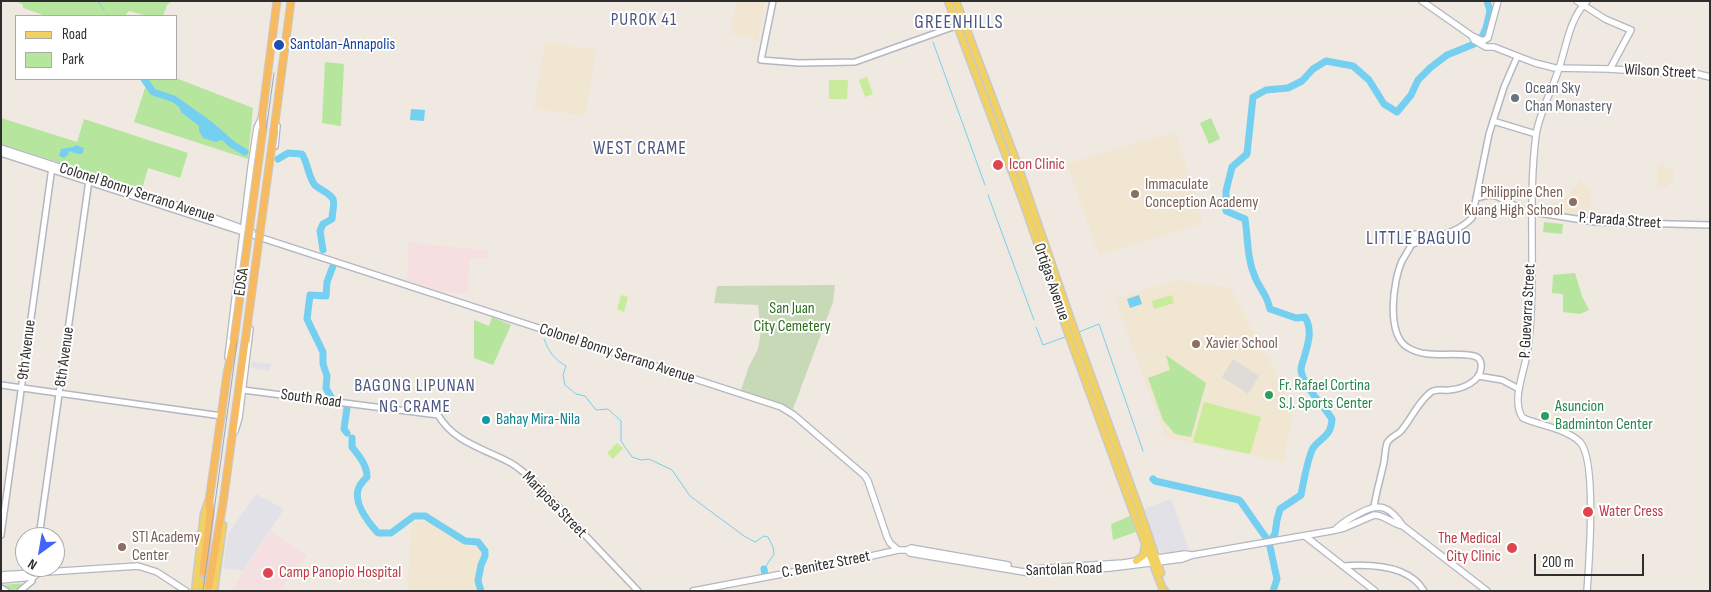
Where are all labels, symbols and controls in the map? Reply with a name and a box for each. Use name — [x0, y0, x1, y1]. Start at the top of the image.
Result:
district label: PUROK 41 — [610, 9, 678, 31]
district label: GREENHILLS — [913, 12, 1005, 34]
legend — [15, 15, 178, 80]
text: Road — [62, 25, 87, 44]
place label: Santolan-Annapolis — [290, 35, 395, 55]
marker: Santolan-Annapolis — [272, 38, 286, 52]
text: Park — [62, 50, 84, 69]
street label: Wilson Street — [1624, 61, 1696, 83]
place label: Ocean Sky Chan Monastery — [1525, 79, 1612, 117]
marker: Ocean Sky Chan Monastery — [1509, 92, 1521, 104]
district label: WEST CRAME — [592, 138, 688, 160]
place label: Icon Clinic — [1009, 155, 1065, 175]
marker: Icon Clinic — [991, 158, 1005, 172]
street label: Colonel Bonny Serrano Avenue — [57, 159, 217, 227]
place label: Immaculate Conception Academy — [1145, 175, 1258, 213]
place label: Philippine Chen Kuang High School — [1464, 183, 1563, 221]
marker: Immaculate Conception Academy — [1129, 188, 1141, 200]
marker: Philippine Chen Kuang High School — [1567, 196, 1579, 208]
street label: P. Parada Street — [1578, 209, 1662, 233]
district label: LITTLE BAGUIO — [1364, 228, 1474, 250]
street label: Ortigas Avenue — [1029, 241, 1073, 323]
street label: P. Guevarra Street — [1516, 263, 1540, 359]
street label: EDSA — [231, 267, 253, 297]
park label: San Juan City Cemetery — [753, 299, 831, 337]
street label: 9th Avenue — [14, 319, 40, 381]
street label: Colonel Bonny Serrano Avenue — [537, 320, 697, 388]
street label: 8th Avenue — [51, 326, 79, 388]
place label: Xavier School — [1206, 334, 1278, 354]
marker: Xavier School — [1190, 338, 1202, 350]
district label: BAGONG LIPUNAN NG CRAME — [353, 375, 477, 418]
place label: Fr. Rafael Cortina S.J. Sports Center — [1279, 376, 1373, 414]
street label: South Road — [279, 385, 343, 413]
marker: Fr. Rafael Cortina S.J. Sports Center — [1263, 389, 1275, 401]
place label: Asuncion Badminton Center — [1555, 397, 1653, 435]
place label: Bahay Mira-Nila — [496, 410, 580, 430]
marker: Asuncion Badminton Center — [1539, 410, 1551, 422]
marker: Bahay Mira-Nila — [480, 414, 492, 426]
street label: Mariposa Street — [518, 468, 590, 542]
place label: Water Cress — [1599, 502, 1663, 522]
marker: Water Cress — [1581, 505, 1595, 519]
north arrow — [15, 527, 65, 577]
place label: STI Academy Center — [132, 528, 200, 566]
place label: The Medical City Clinic — [1438, 529, 1501, 567]
marker: STI Academy Center — [116, 541, 128, 553]
marker: The Medical City Clinic — [1505, 541, 1519, 555]
scale bar — [1536, 544, 1646, 576]
street label: C. Benitez Street — [780, 547, 872, 583]
text: 200 m — [1542, 553, 1574, 572]
text: N — [25, 555, 40, 573]
street label: Santolan Road — [1025, 559, 1103, 581]
place label: Camp Panopio Hospital — [279, 563, 401, 583]
marker: Camp Panopio Hospital — [261, 566, 275, 580]

